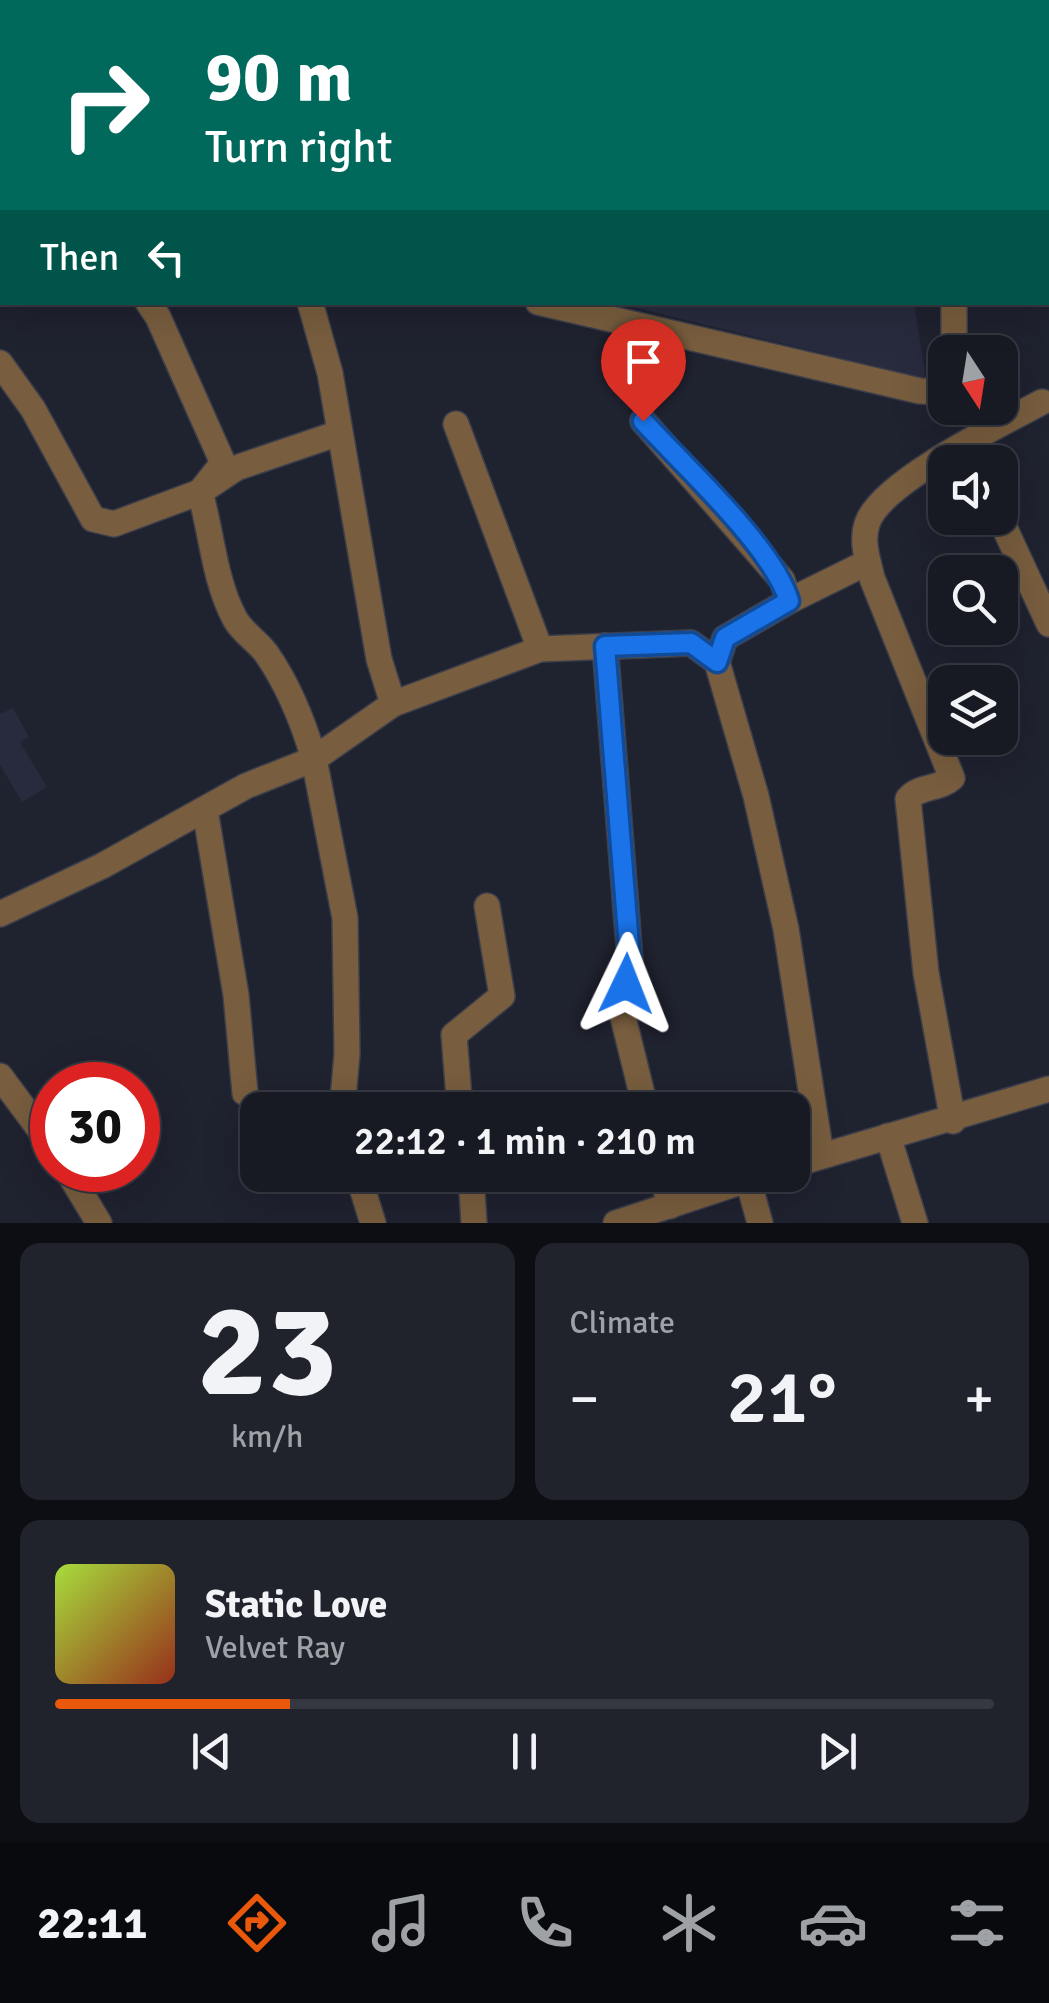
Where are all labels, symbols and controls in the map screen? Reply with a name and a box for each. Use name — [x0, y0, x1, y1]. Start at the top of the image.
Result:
text: 90 m — [205, 34, 353, 120]
icon: right — [40, 40, 170, 170]
text: Turn right — [205, 120, 393, 175]
icon: left — [139, 230, 194, 285]
text: Then — [40, 234, 119, 281]
pin — [601, 319, 686, 422]
icon: arrive — [616, 334, 671, 389]
north arrow — [928, 335, 1018, 425]
map controls — [928, 335, 1018, 755]
button: sound — [928, 445, 1018, 535]
button: search — [928, 555, 1018, 645]
button: layers — [928, 665, 1018, 755]
position arrow — [574, 932, 678, 1036]
speed limit sign: 30 — [30, 1062, 160, 1192]
text: 22:12 · 1 min · 210 m — [354, 1118, 696, 1165]
text: 23 — [197, 1272, 337, 1432]
text: Climate — [570, 1303, 675, 1342]
text: 21° — [727, 1351, 837, 1444]
text: − — [570, 1365, 599, 1433]
text: + — [964, 1365, 994, 1433]
text: km/h — [231, 1417, 303, 1456]
text: Static Love — [205, 1581, 387, 1628]
text: Velvet Ray — [205, 1628, 345, 1667]
icon: previous — [184, 1724, 239, 1779]
icon: pause — [497, 1724, 552, 1779]
icon: next — [810, 1724, 865, 1779]
icon: directions — [222, 1888, 292, 1958]
icon: music — [366, 1888, 436, 1958]
icon: phone — [510, 1888, 580, 1958]
icon: climate — [654, 1888, 724, 1958]
icon: car — [798, 1888, 868, 1958]
icon: filters — [942, 1888, 1012, 1958]
text: 22:11 — [37, 1896, 147, 1951]

